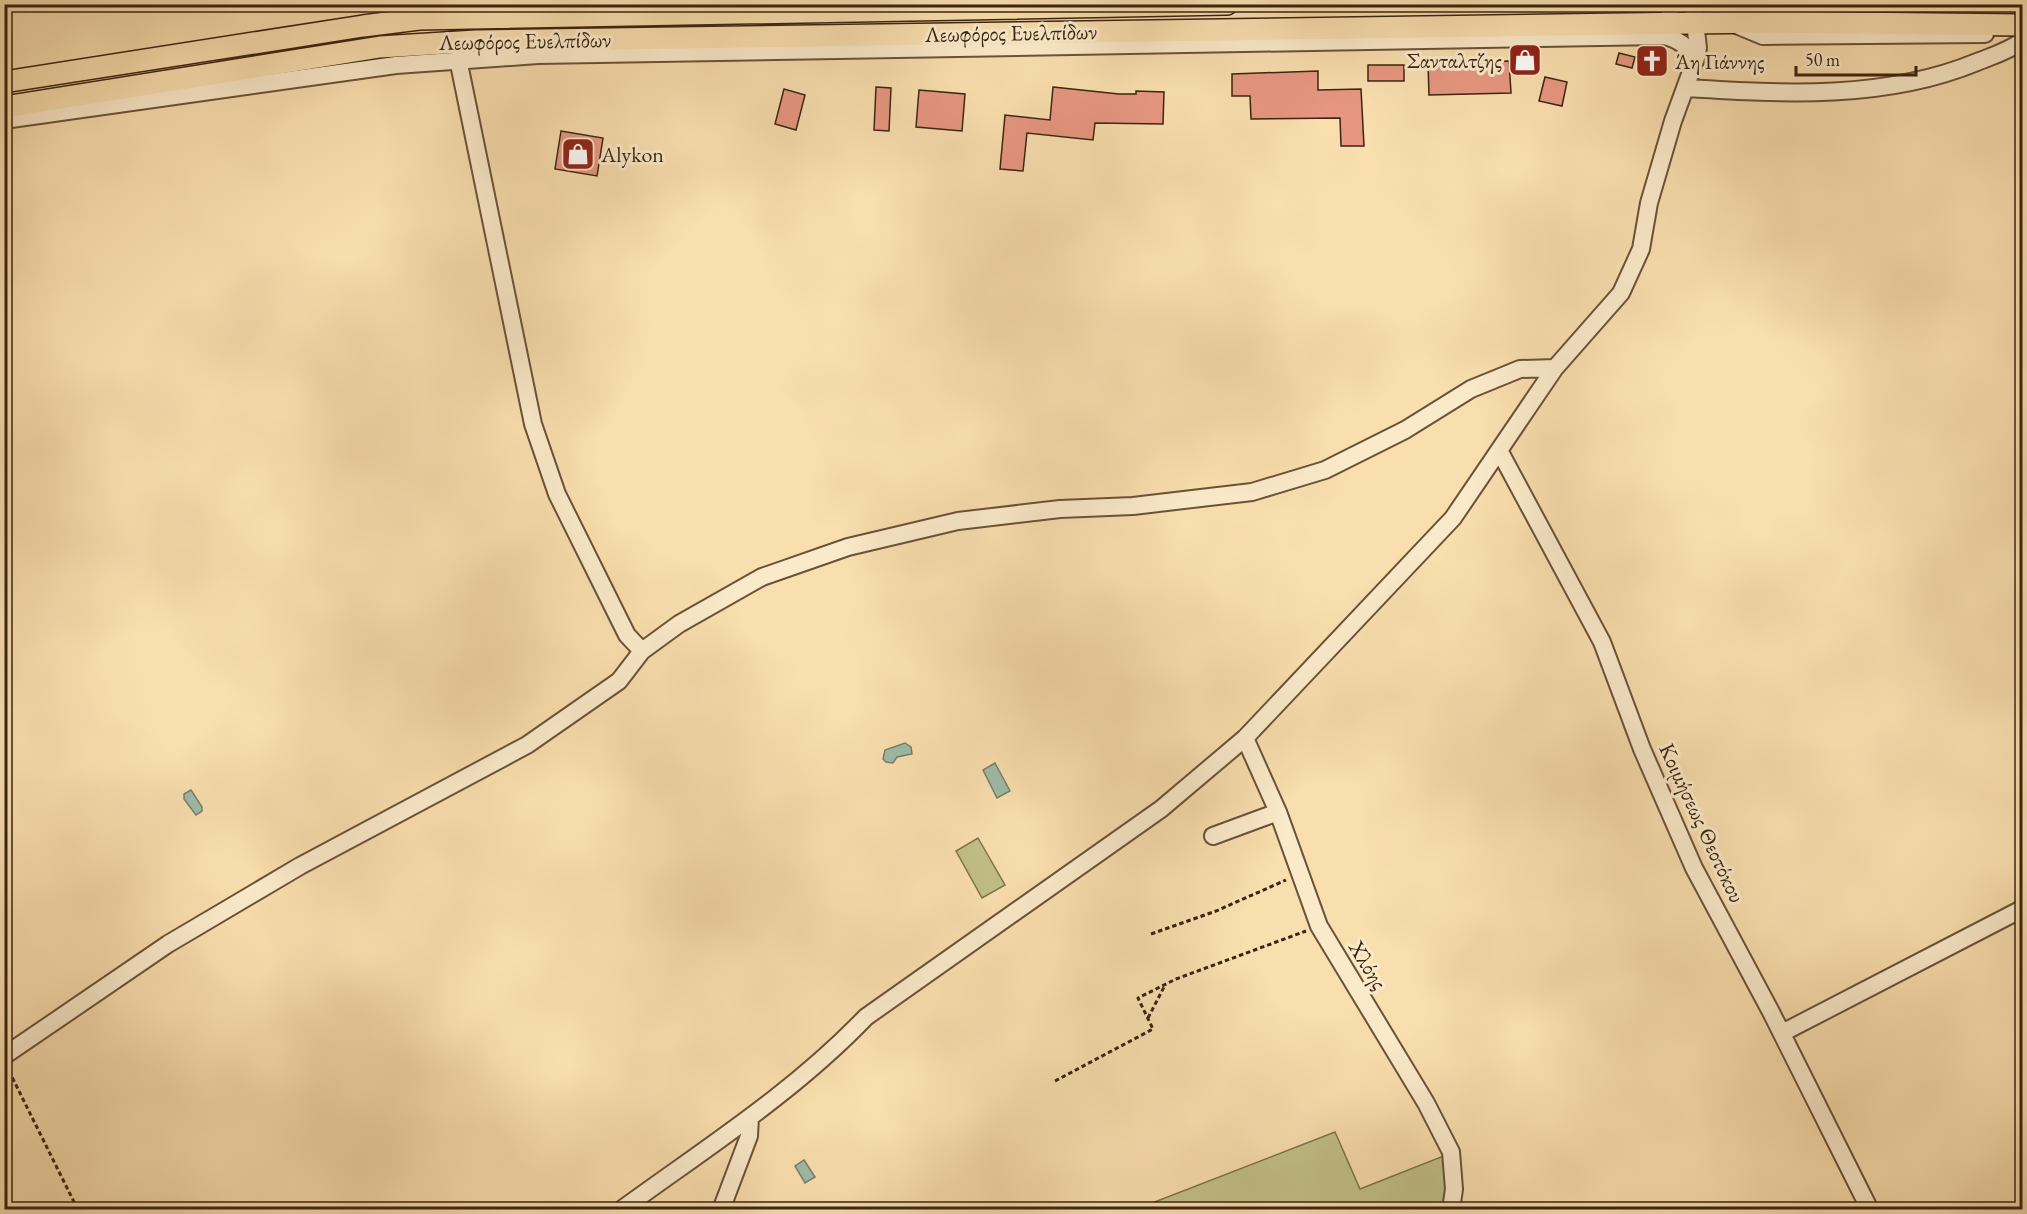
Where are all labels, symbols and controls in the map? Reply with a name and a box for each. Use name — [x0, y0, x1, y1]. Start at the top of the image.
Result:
street label: Λεωφόρος Ευελπίδων — [924, 17, 1098, 49]
street label: Λεωφόρος Ευελπίδων — [438, 25, 612, 57]
scale bar — [1796, 39, 1916, 77]
shop icon: Σανταλτζης — [1507, 42, 1543, 78]
church icon: Άη Γιάννης — [1634, 43, 1670, 79]
place label: Σανταλτζης — [1407, 46, 1502, 75]
place label: Άη Γιάννης — [1674, 47, 1765, 76]
text: 50 m — [1805, 48, 1840, 71]
shop icon: Alykon — [560, 136, 596, 172]
place label: Alykon — [600, 140, 664, 169]
street label: Κοιμήσεως Θεοτόκου — [1652, 739, 1752, 907]
street label: Χλόης — [1342, 934, 1394, 995]

